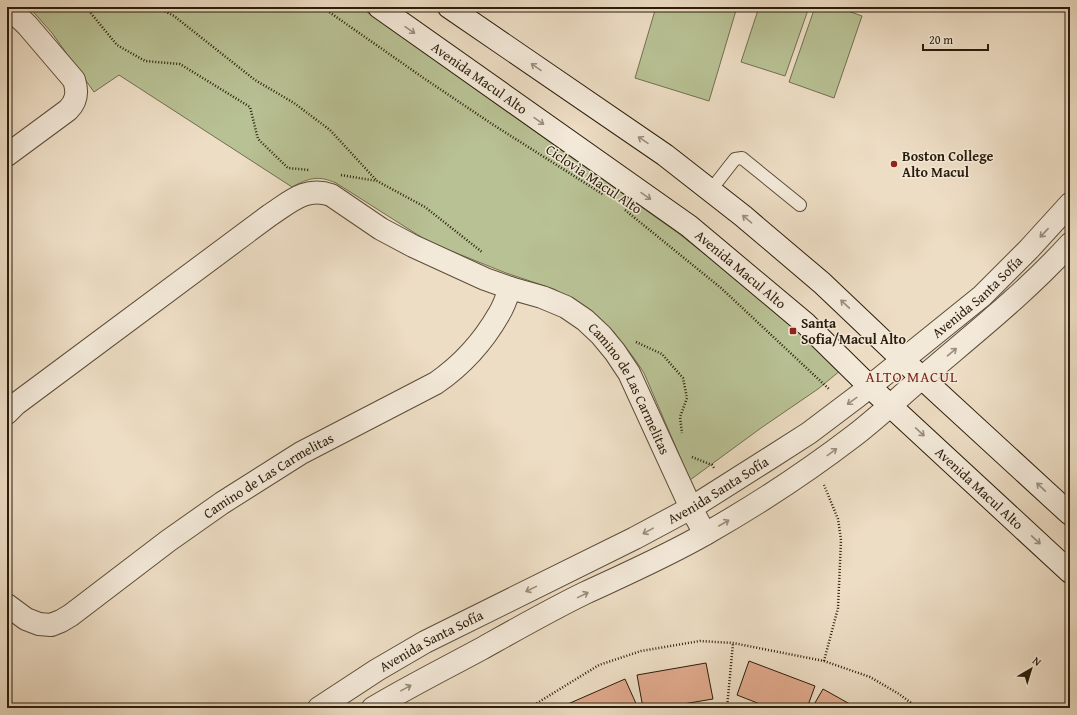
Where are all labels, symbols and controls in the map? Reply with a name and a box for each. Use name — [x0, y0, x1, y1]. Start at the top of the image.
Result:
one-way arrow — [405, 26, 416, 34]
scale bar — [923, 26, 988, 52]
text: 20 m — [929, 31, 953, 48]
street label: Avenida Macul Alto — [427, 37, 532, 119]
one-way arrow — [531, 63, 542, 71]
one-way arrow — [534, 117, 545, 125]
one-way arrow — [638, 136, 649, 144]
street label: Ciclovìa Macul Alto — [542, 139, 646, 219]
place label: Boston College Alto Macul — [902, 146, 994, 182]
marker: Boston College Alto Macul — [889, 159, 899, 169]
one-way arrow — [640, 192, 651, 200]
one-way arrow — [741, 215, 752, 224]
street label: Avenida Macul Alto — [691, 225, 791, 313]
one-way arrow — [1039, 228, 1049, 238]
street label: Avenida Santa Sofía — [928, 251, 1027, 343]
one-way arrow — [840, 299, 850, 309]
place label: Santa Sofia/Macul Alto — [801, 313, 907, 349]
street label: Camino de Las Carmelitas — [584, 318, 675, 458]
marker: Santa Sofia/Macul Alto — [788, 326, 798, 336]
one-way arrow — [946, 348, 957, 357]
district label: ALTO MACUL — [866, 366, 958, 387]
one-way arrow — [846, 397, 857, 405]
street label: Camino de Las Carmelitas — [199, 428, 337, 523]
one-way arrow — [915, 428, 925, 437]
street label: Avenida Macul Alto — [931, 442, 1028, 534]
one-way arrow — [827, 448, 838, 456]
street label: Avenida Santa Sofía — [664, 451, 773, 529]
one-way arrow — [1036, 483, 1046, 492]
one-way arrow — [718, 519, 730, 527]
one-way arrow — [642, 528, 654, 536]
one-way arrow — [1030, 535, 1040, 544]
one-way arrow — [526, 586, 538, 593]
one-way arrow — [577, 590, 589, 598]
street label: Avenida Santa Sofía — [376, 605, 487, 677]
north arrow — [1011, 649, 1051, 689]
text: N — [1029, 653, 1045, 670]
one-way arrow — [400, 684, 412, 692]

